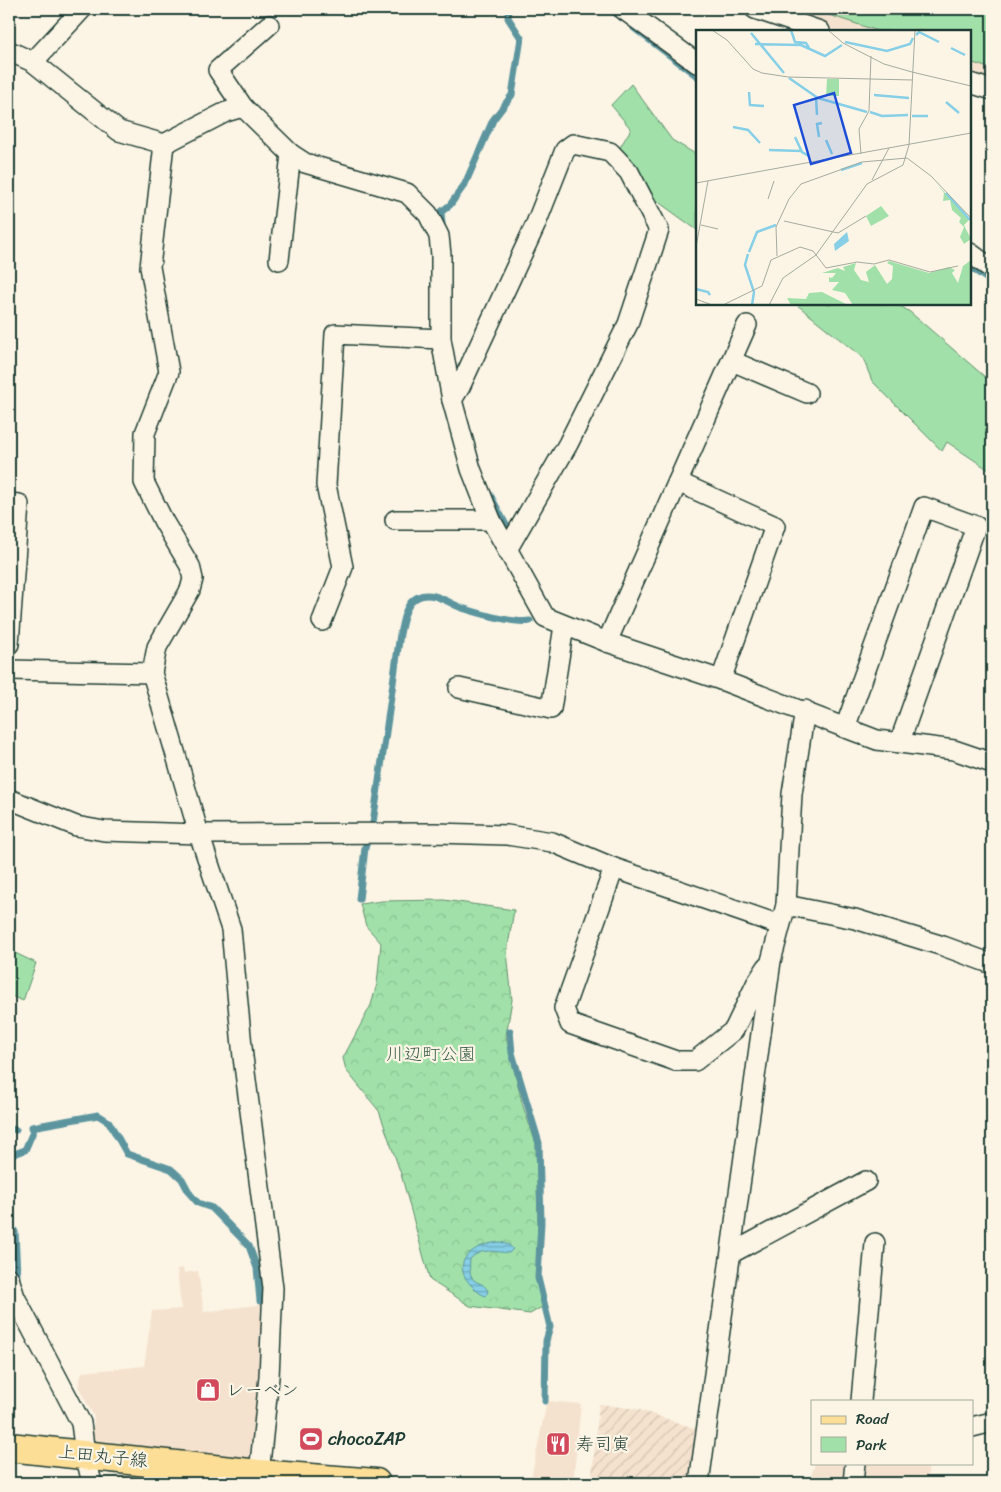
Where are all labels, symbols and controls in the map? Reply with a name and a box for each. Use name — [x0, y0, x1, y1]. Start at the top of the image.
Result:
inset map — [696, 30, 971, 305]
park label: 川辺町公園 — [386, 1038, 476, 1070]
place label: レーベン — [226, 1374, 299, 1406]
shop icon: レーベン — [195, 1377, 221, 1403]
legend — [811, 1400, 974, 1464]
text: Road — [856, 1406, 889, 1432]
place label: chocoZAP — [328, 1423, 406, 1455]
sports icon: chocoZAP — [298, 1426, 324, 1452]
place label: 寿司寅 — [576, 1428, 630, 1460]
restaurant icon: 寿司寅 — [545, 1431, 571, 1457]
text: Park — [856, 1432, 887, 1458]
street label: 上田丸子線 — [57, 1435, 149, 1477]

